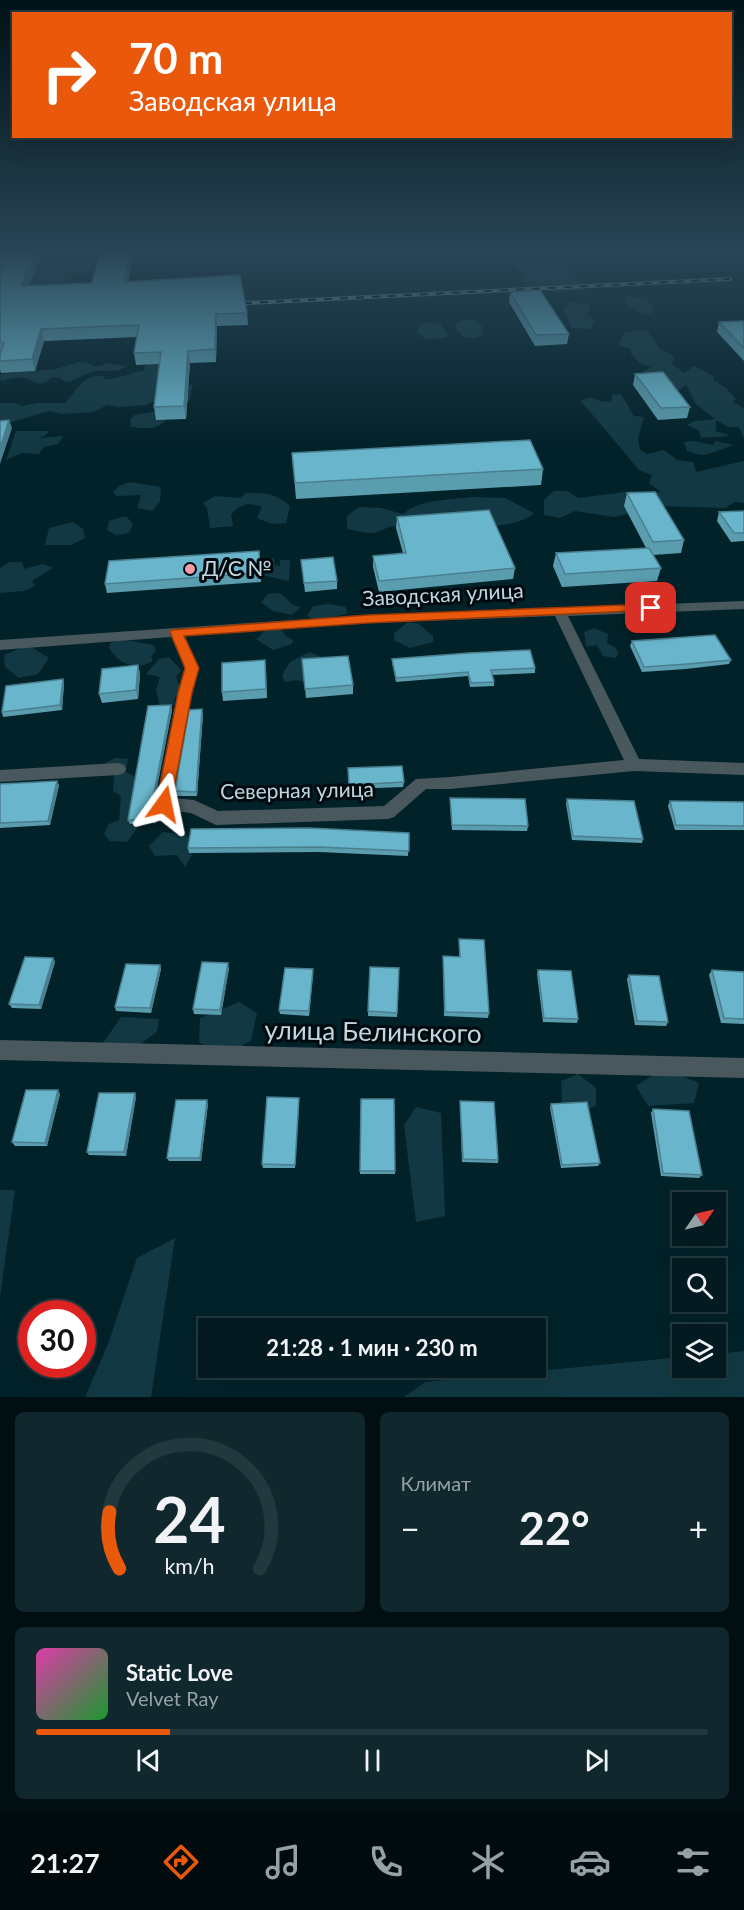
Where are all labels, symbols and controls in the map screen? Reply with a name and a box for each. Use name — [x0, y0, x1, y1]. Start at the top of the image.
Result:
text: 70 m — [129, 33, 223, 83]
icon: right — [30, 36, 108, 114]
text: Заводская улица — [129, 84, 337, 117]
place label: Д/С № — [202, 555, 272, 580]
marker: Д/С № — [183, 562, 197, 576]
street label: Заводская улица — [362, 577, 524, 610]
pin — [625, 582, 676, 633]
icon: arrive — [634, 591, 667, 624]
position arrow — [132, 772, 196, 836]
street label: Северная улица — [220, 776, 374, 803]
street label: улица Белинского — [264, 1013, 482, 1049]
north arrow — [672, 1192, 726, 1246]
map controls — [672, 1192, 726, 1378]
button: search — [672, 1258, 726, 1312]
speed limit sign: 30 — [18, 1300, 96, 1378]
button: layers — [672, 1324, 726, 1378]
text: 21:28 · 1 мин · 230 m — [266, 1334, 478, 1361]
text: Климат — [401, 1471, 471, 1495]
text: 24 — [154, 1481, 226, 1556]
text: 22° — [519, 1501, 590, 1555]
text: − — [401, 1508, 420, 1548]
text: + — [689, 1508, 708, 1548]
text: km/h — [165, 1553, 215, 1579]
text: Static Love — [126, 1659, 233, 1686]
text: Velvet Ray — [126, 1686, 219, 1710]
icon: previous — [132, 1744, 165, 1777]
icon: pause — [356, 1744, 389, 1777]
icon: next — [580, 1744, 613, 1777]
icon: directions — [160, 1841, 202, 1883]
icon: music — [262, 1841, 304, 1883]
icon: phone — [365, 1841, 407, 1883]
icon: climate — [467, 1841, 509, 1883]
icon: car — [569, 1841, 611, 1883]
icon: filters — [672, 1841, 714, 1883]
text: 21:27 — [30, 1846, 100, 1879]

